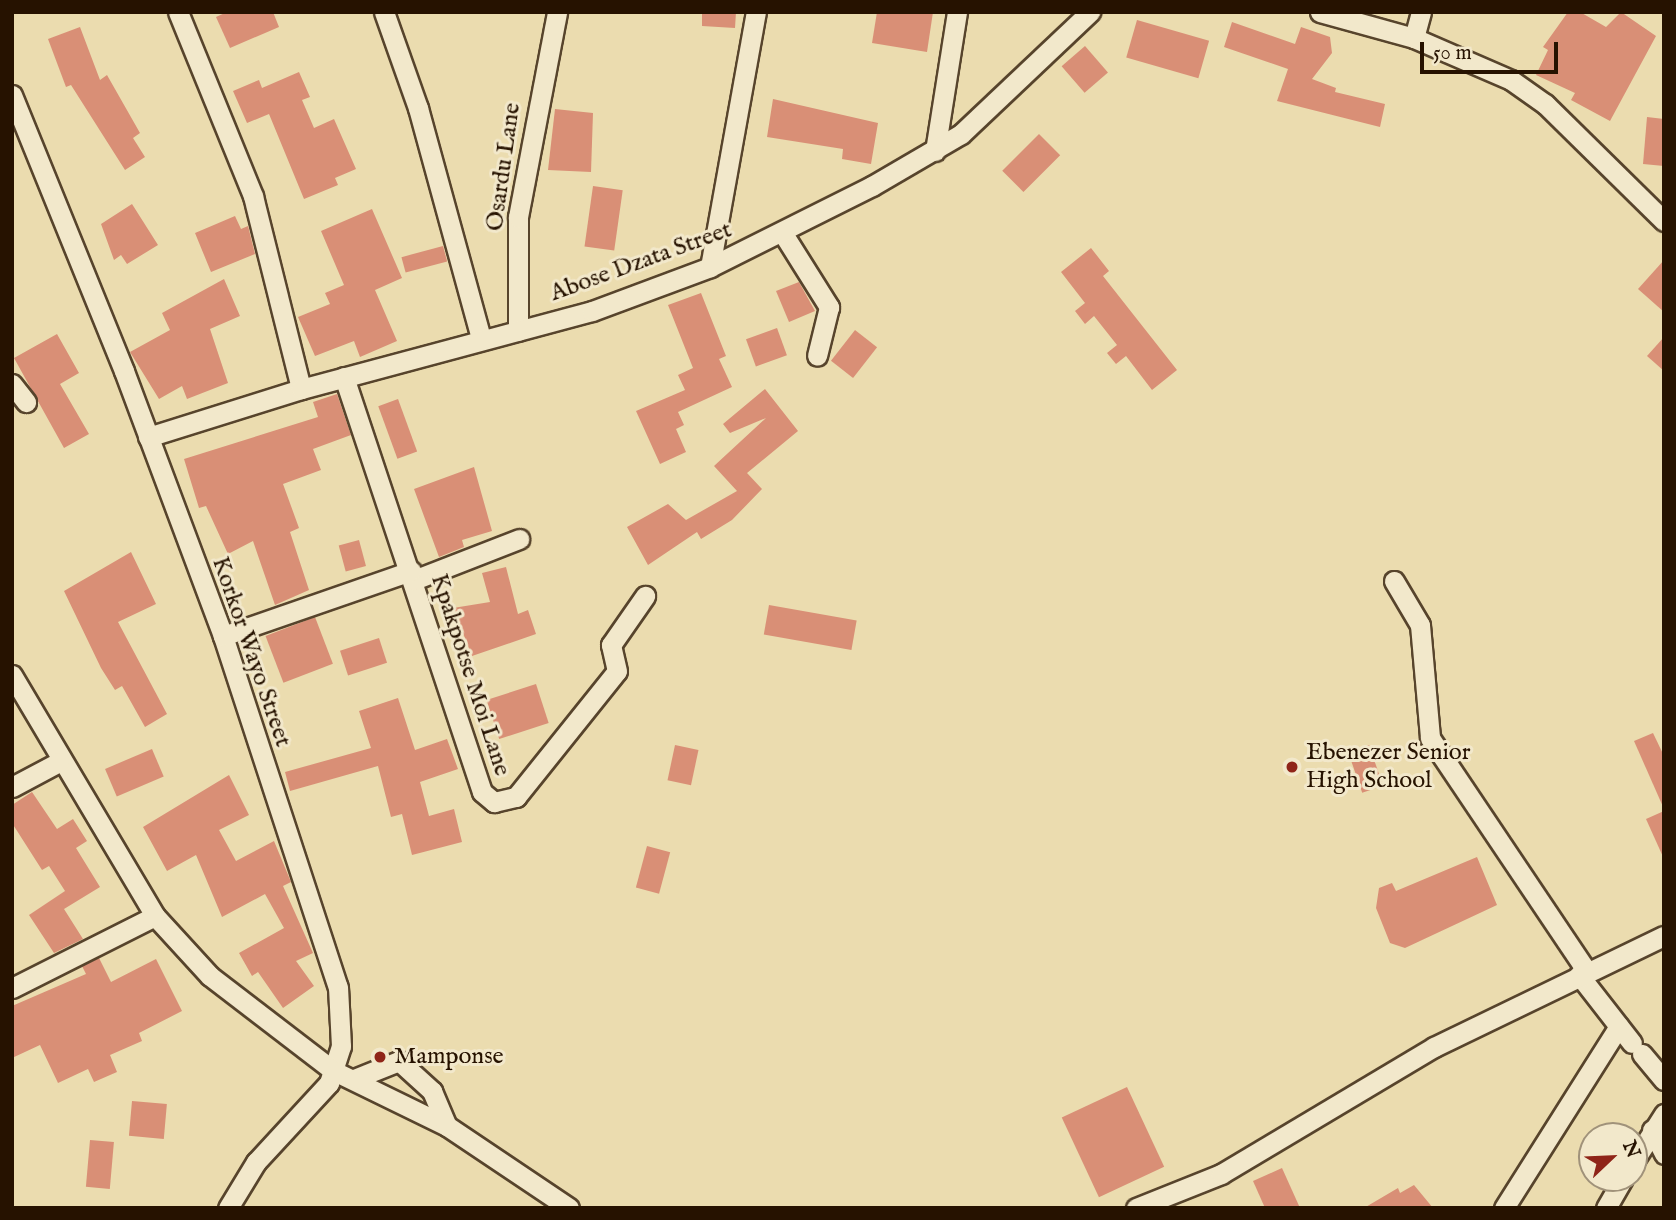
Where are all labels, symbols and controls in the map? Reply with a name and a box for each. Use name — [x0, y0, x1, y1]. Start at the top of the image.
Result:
scale bar — [1424, 28, 1562, 72]
text: 50 m — [1433, 40, 1472, 67]
street label: Osardu Lane — [481, 101, 527, 233]
street label: Abose Dzata Street — [546, 216, 736, 308]
street label: Korkor Wayo Street — [205, 553, 297, 751]
street label: Kpakpotse Moi Lane — [424, 570, 516, 780]
place label: Ebenezer Senior High School — [1306, 739, 1471, 795]
marker: Ebenezer Senior High School — [1284, 759, 1300, 775]
place label: Mamponse — [394, 1043, 504, 1071]
marker: Mamponse — [372, 1049, 388, 1065]
north arrow — [1578, 1122, 1648, 1192]
text: N — [1616, 1137, 1645, 1162]

